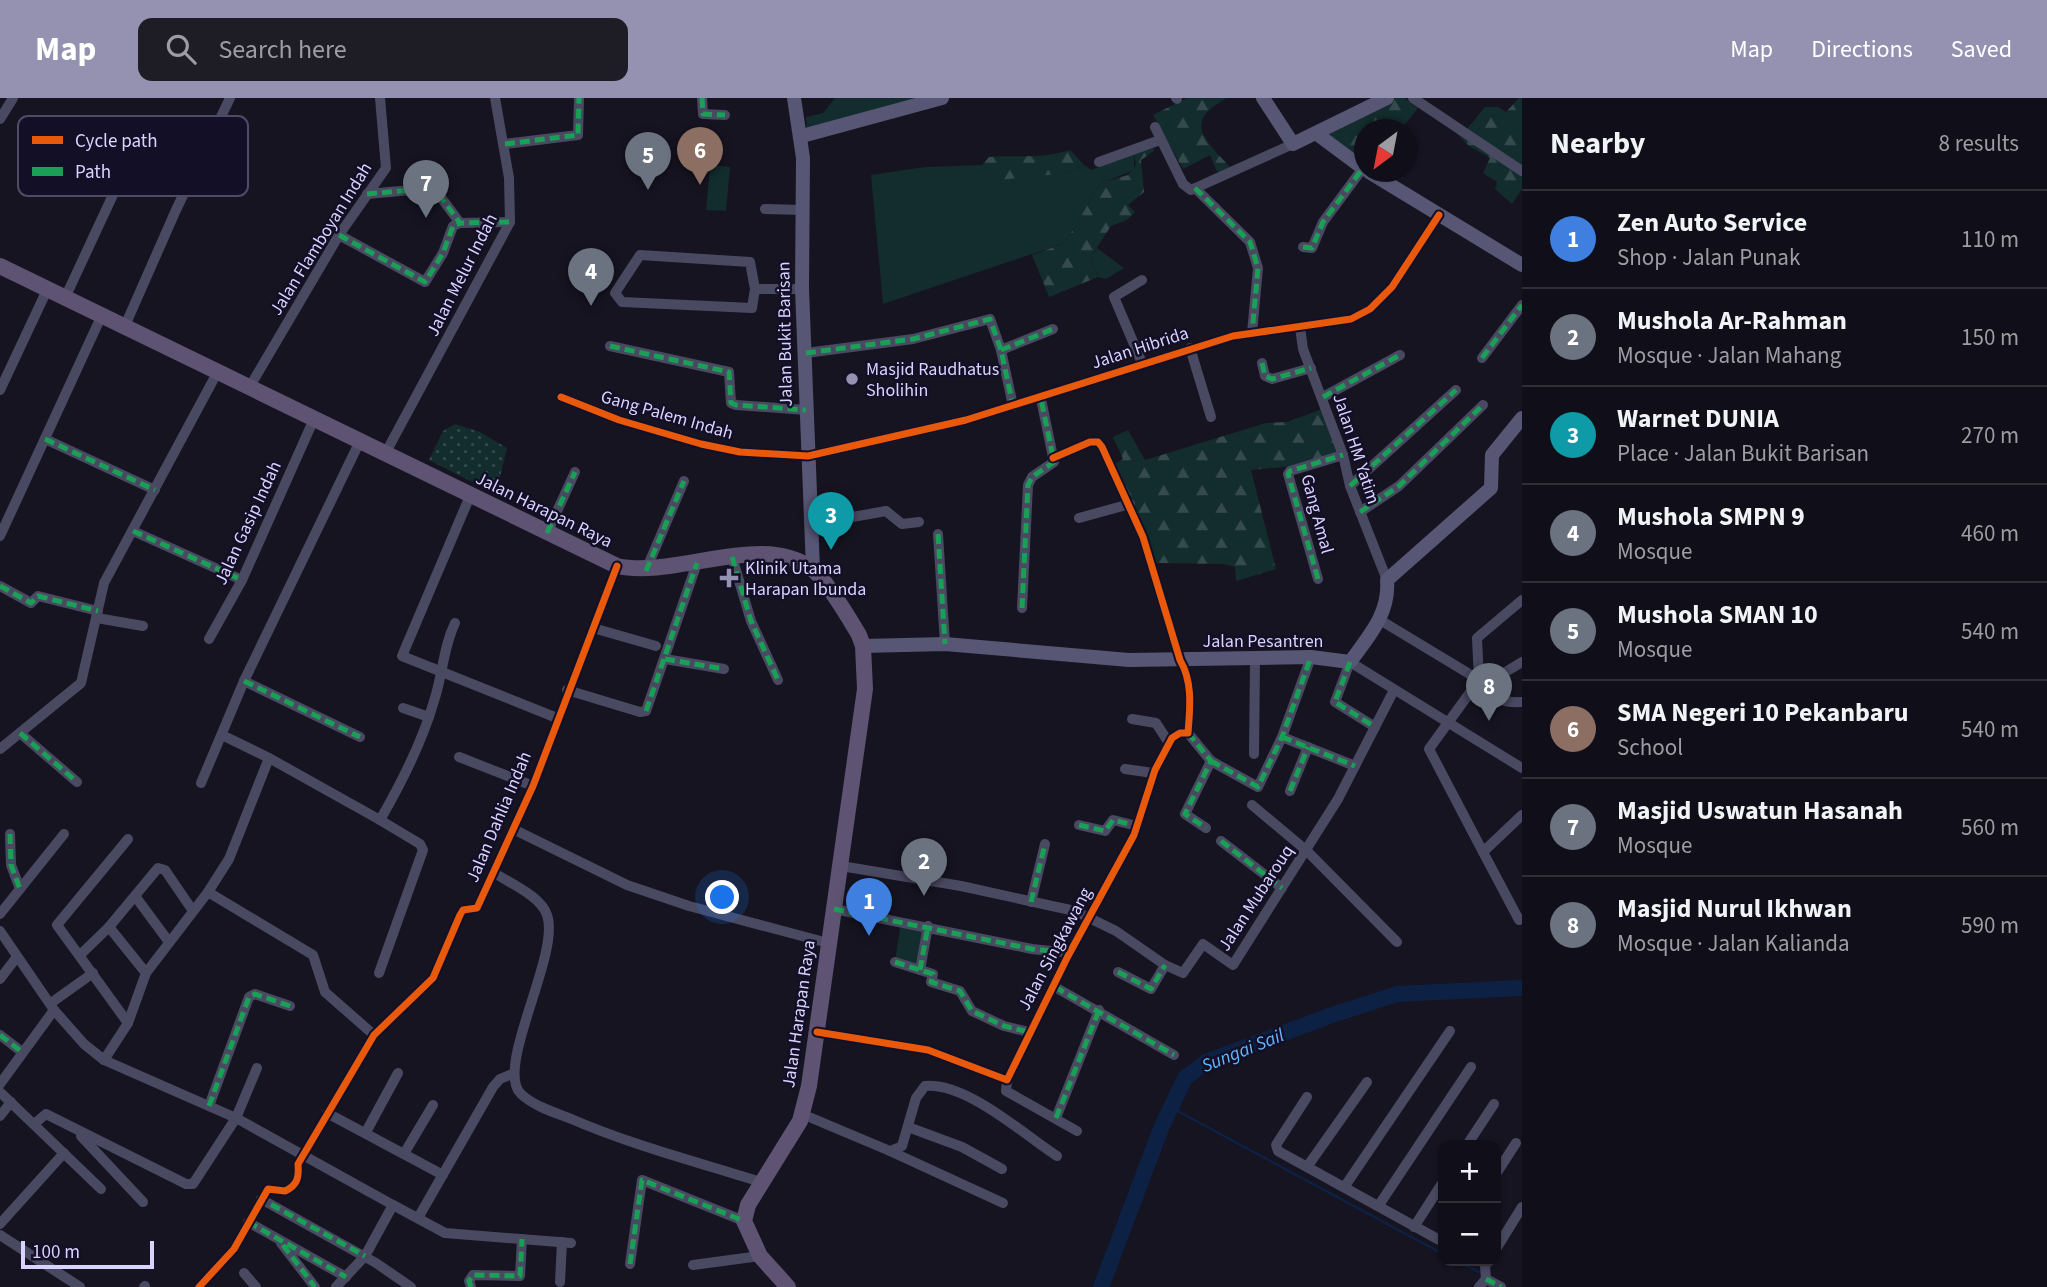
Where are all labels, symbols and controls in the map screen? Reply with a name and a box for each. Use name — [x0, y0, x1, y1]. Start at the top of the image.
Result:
search box — [138, 18, 628, 81]
text: Map — [35, 26, 96, 73]
icon: search — [162, 30, 200, 68]
text: Search here — [218, 31, 347, 68]
text: Map — [1730, 32, 1773, 67]
text: Directions — [1811, 32, 1913, 67]
text: Saved — [1951, 32, 2012, 67]
legend — [18, 116, 248, 196]
north arrow — [1354, 119, 1417, 182]
text: Nearby — [1550, 122, 1645, 165]
pin: 6 — [677, 127, 723, 185]
text: 8 results — [1939, 127, 2019, 160]
text: Cycle path — [75, 128, 157, 155]
pin: 5 — [625, 132, 671, 190]
street label: Jalan Flamboyan Indah — [264, 158, 378, 320]
text: Path — [75, 159, 111, 186]
pin: 7 — [403, 160, 449, 218]
text: Zen Auto Service — [1617, 204, 1807, 241]
street label: Jalan Melur Indah — [420, 209, 504, 341]
text: 1 — [1567, 223, 1579, 256]
text: 110 m — [1961, 223, 2019, 256]
text: Shop · Jalan Punak — [1617, 241, 1800, 274]
pin: 4 — [568, 248, 614, 306]
street label: Jalan Bukit Barisan — [771, 261, 799, 407]
text: Mushola Ar-Rahman — [1617, 302, 1847, 339]
street label: Jalan Hibrida — [1088, 321, 1192, 375]
text: 2 — [1567, 321, 1579, 354]
text: 150 m — [1961, 321, 2019, 354]
text: Mosque · Jalan Mahang — [1617, 339, 1841, 372]
place label: Masjid Raudhatus Sholihin — [866, 357, 999, 403]
marker: Masjid Raudhatus Sholihin — [844, 371, 860, 387]
street label: Gang Palem Indah — [598, 384, 736, 446]
street label: Jalan HM Yatim — [1326, 391, 1386, 507]
text: Warnet DUNIA — [1617, 400, 1779, 437]
text: 3 — [1567, 419, 1579, 452]
text: 270 m — [1961, 419, 2019, 452]
text: Place · Jalan Bukit Barisan — [1617, 437, 1869, 470]
street label: Jalan Gasip Indah — [208, 457, 288, 589]
street label: Jalan Harapan Raya — [471, 466, 617, 554]
street label: Gang Amal — [1294, 472, 1340, 556]
pin: 3 — [808, 492, 854, 550]
text: Mushola SMPN 9 — [1617, 498, 1805, 535]
text: 4 — [1567, 517, 1579, 550]
text: 460 m — [1961, 517, 2019, 550]
text: Mosque — [1617, 535, 1692, 568]
place label: Klinik Utama Harapan Ibunda — [745, 556, 866, 602]
marker: Klinik Utama Harapan Ibunda — [719, 568, 739, 588]
text: Mushola SMAN 10 — [1617, 596, 1818, 633]
text: 5 — [1567, 615, 1579, 648]
text: 540 m — [1961, 615, 2019, 648]
street label: Jalan Pesantren — [1203, 629, 1323, 654]
text: Mosque — [1617, 633, 1692, 666]
pin: 8 — [1466, 663, 1512, 721]
text: SMA Negeri 10 Pekanbaru — [1617, 694, 1909, 731]
text: 6 — [1567, 713, 1579, 746]
text: 540 m — [1961, 713, 2019, 746]
text: School — [1617, 731, 1683, 764]
street label: Jalan Dahlia Indah — [460, 748, 538, 886]
text: Masjid Uswatun Hasanah — [1617, 792, 1903, 829]
text: 7 — [1567, 811, 1579, 844]
text: 560 m — [1961, 811, 2019, 844]
text: Mosque — [1617, 829, 1692, 862]
pin: 2 — [901, 838, 947, 896]
street label: Jalan Mubarouq — [1212, 840, 1300, 956]
pin: 1 — [846, 878, 892, 936]
your location — [705, 880, 739, 914]
street label: Jalan Singkawang — [1012, 883, 1098, 1015]
text: Masjid Nurul Ikhwan — [1617, 890, 1852, 927]
text: 8 — [1567, 909, 1579, 942]
text: 590 m — [1961, 909, 2019, 942]
text: Mosque · Jalan Kalianda — [1617, 927, 1850, 960]
street label: Jalan Harapan Raya — [776, 938, 822, 1090]
water label: Sungai Sail — [1198, 1022, 1289, 1080]
map controls — [1438, 1140, 1501, 1266]
button: + — [1438, 1140, 1501, 1203]
button: − — [1438, 1203, 1501, 1266]
scale bar — [21, 1238, 154, 1270]
text: 100 m — [32, 1239, 80, 1266]

